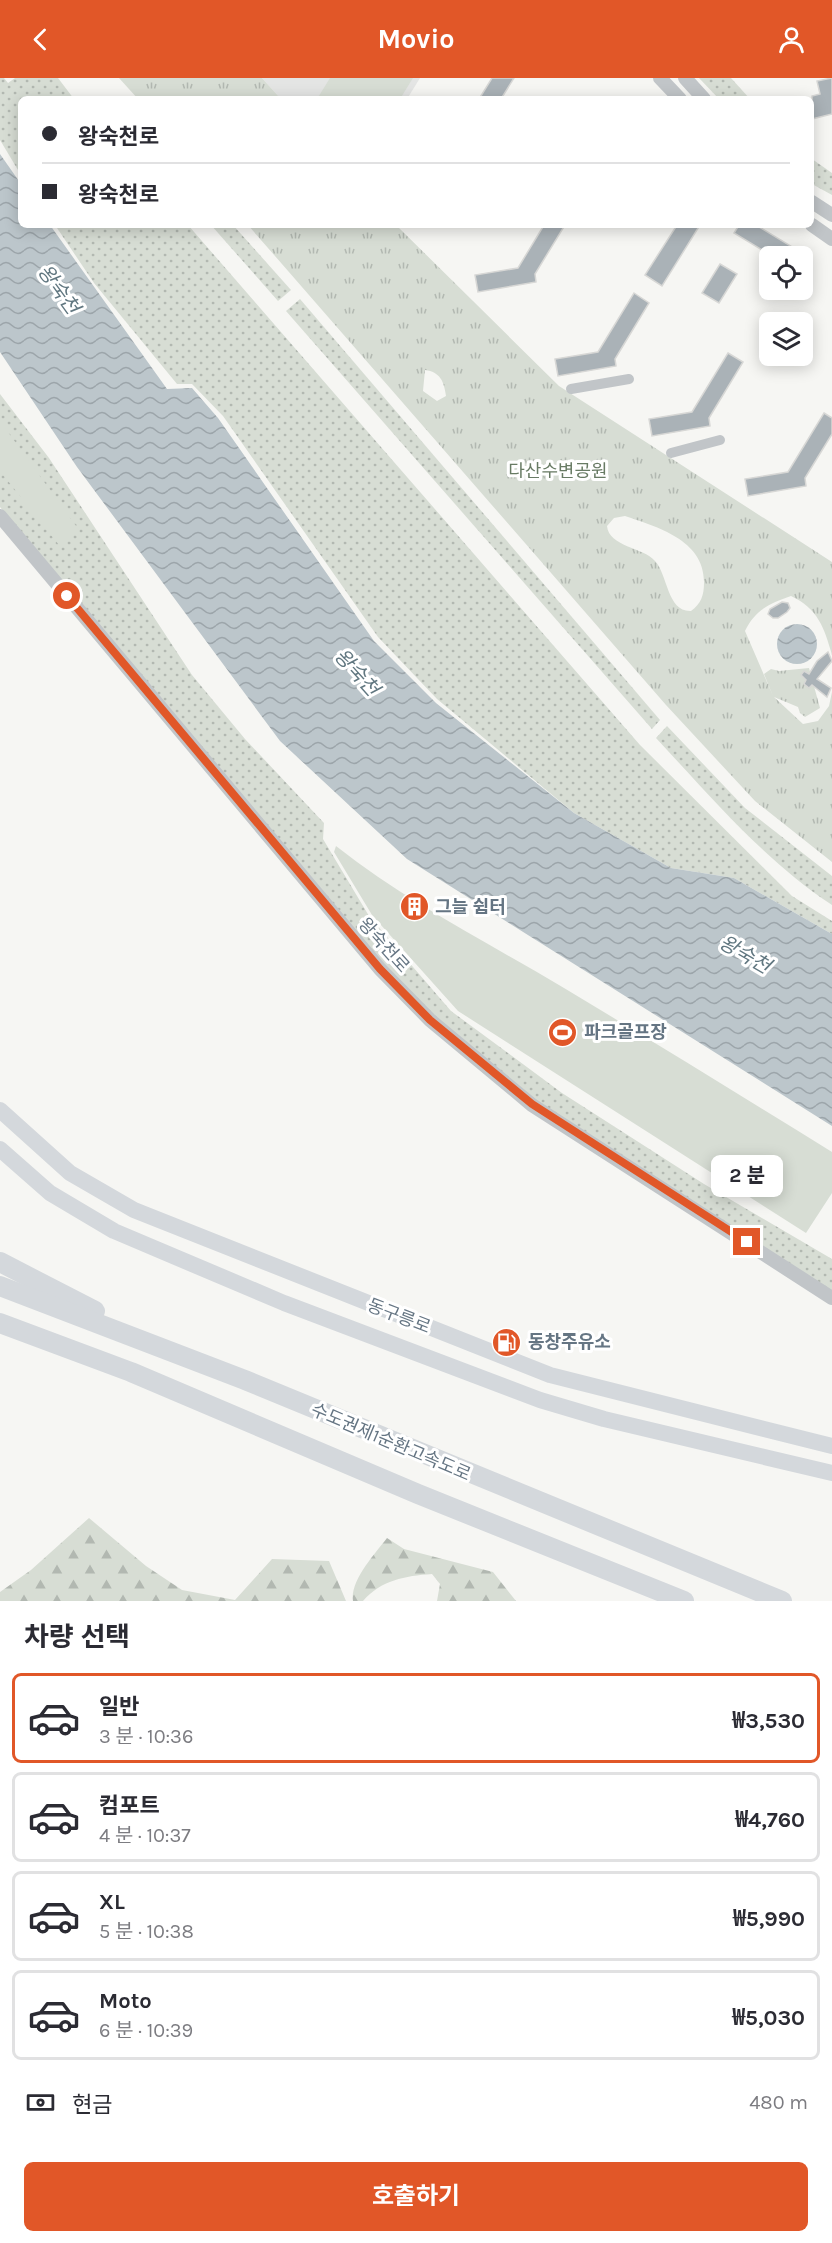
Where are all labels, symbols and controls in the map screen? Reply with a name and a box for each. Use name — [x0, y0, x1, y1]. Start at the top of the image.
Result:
icon: back — [24, 23, 57, 56]
text: Movio — [377, 23, 455, 55]
icon: person — [775, 23, 808, 56]
text: 왕숙천로 — [78, 124, 159, 150]
text: 왕숙천로 — [78, 182, 159, 208]
map controls — [759, 246, 813, 366]
button: locate — [759, 246, 813, 300]
water label: 왕숙천 — [33, 260, 86, 320]
button: layers — [759, 312, 813, 366]
park label: 다산수변공원 — [508, 460, 608, 482]
route start — [53, 582, 80, 609]
water label: 왕숙천 — [330, 644, 385, 702]
building icon: 그늘 쉼터 — [398, 891, 430, 923]
place label: 그늘 쉼터 — [435, 896, 506, 918]
street label: 왕숙천로 — [354, 913, 414, 977]
water label: 왕숙천 — [715, 931, 777, 979]
sports icon: 파크골프장 — [547, 1016, 579, 1048]
place label: 파크골프장 — [584, 1021, 667, 1043]
callout: 2 분 — [711, 1155, 783, 1197]
text: 2 분 — [729, 1164, 765, 1187]
route end — [733, 1228, 760, 1255]
street label: 동구릉로 — [364, 1294, 434, 1338]
fuel station icon: 동창주유소 — [491, 1326, 523, 1358]
place label: 동창주유소 — [528, 1331, 611, 1353]
street label: 수도권제1순환고속도로 — [308, 1398, 474, 1486]
text: 차량 선택 — [24, 1621, 130, 1653]
icon: car — [27, 1691, 81, 1745]
text: 일반 — [99, 1694, 139, 1720]
text: ₩3,530 — [732, 1708, 805, 1734]
text: 3 분 · 10:36 — [99, 1725, 193, 1748]
icon: car — [27, 1790, 81, 1844]
text: 컴포트 — [99, 1793, 160, 1819]
text: ₩4,760 — [735, 1807, 805, 1833]
text: 4 분 · 10:37 — [99, 1824, 191, 1847]
icon: car — [27, 1889, 81, 1943]
text: XL — [99, 1889, 125, 1915]
text: ₩5,990 — [733, 1906, 805, 1932]
text: 5 분 · 10:38 — [99, 1920, 194, 1943]
icon: car — [27, 1988, 81, 2042]
text: Moto — [99, 1988, 152, 2014]
text: ₩5,030 — [732, 2005, 805, 2031]
text: 6 분 · 10:39 — [99, 2019, 193, 2042]
icon: cash — [24, 2086, 57, 2119]
text: 480 m — [749, 2091, 808, 2114]
text: 현금 — [72, 2092, 112, 2118]
button: 호출하기 — [24, 2162, 808, 2231]

